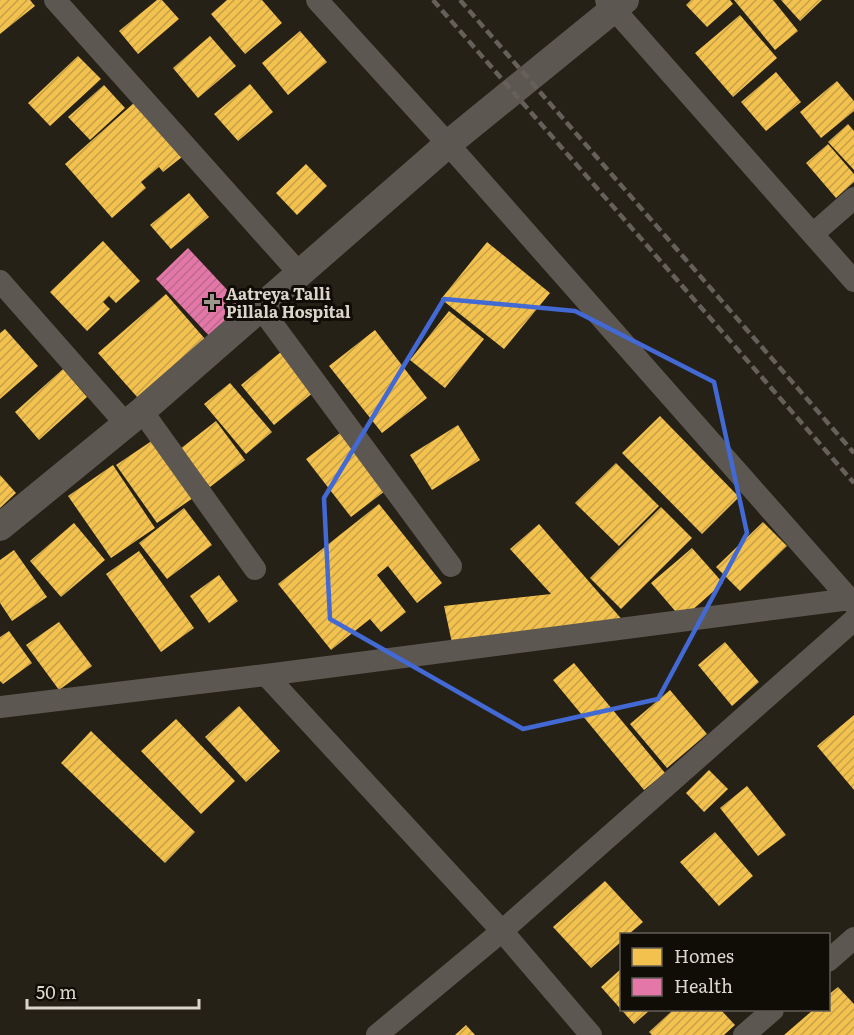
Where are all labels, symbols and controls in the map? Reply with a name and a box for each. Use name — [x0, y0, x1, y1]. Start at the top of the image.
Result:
place label: Aatreya Talli Pillala Hospital — [226, 281, 351, 323]
marker: Aatreya Talli Pillala Hospital — [203, 293, 221, 311]
legend — [620, 933, 830, 1011]
text: Homes — [674, 942, 734, 969]
scale bar — [27, 972, 200, 1010]
text: Health — [674, 972, 733, 999]
text: 50 m — [36, 978, 77, 1005]

